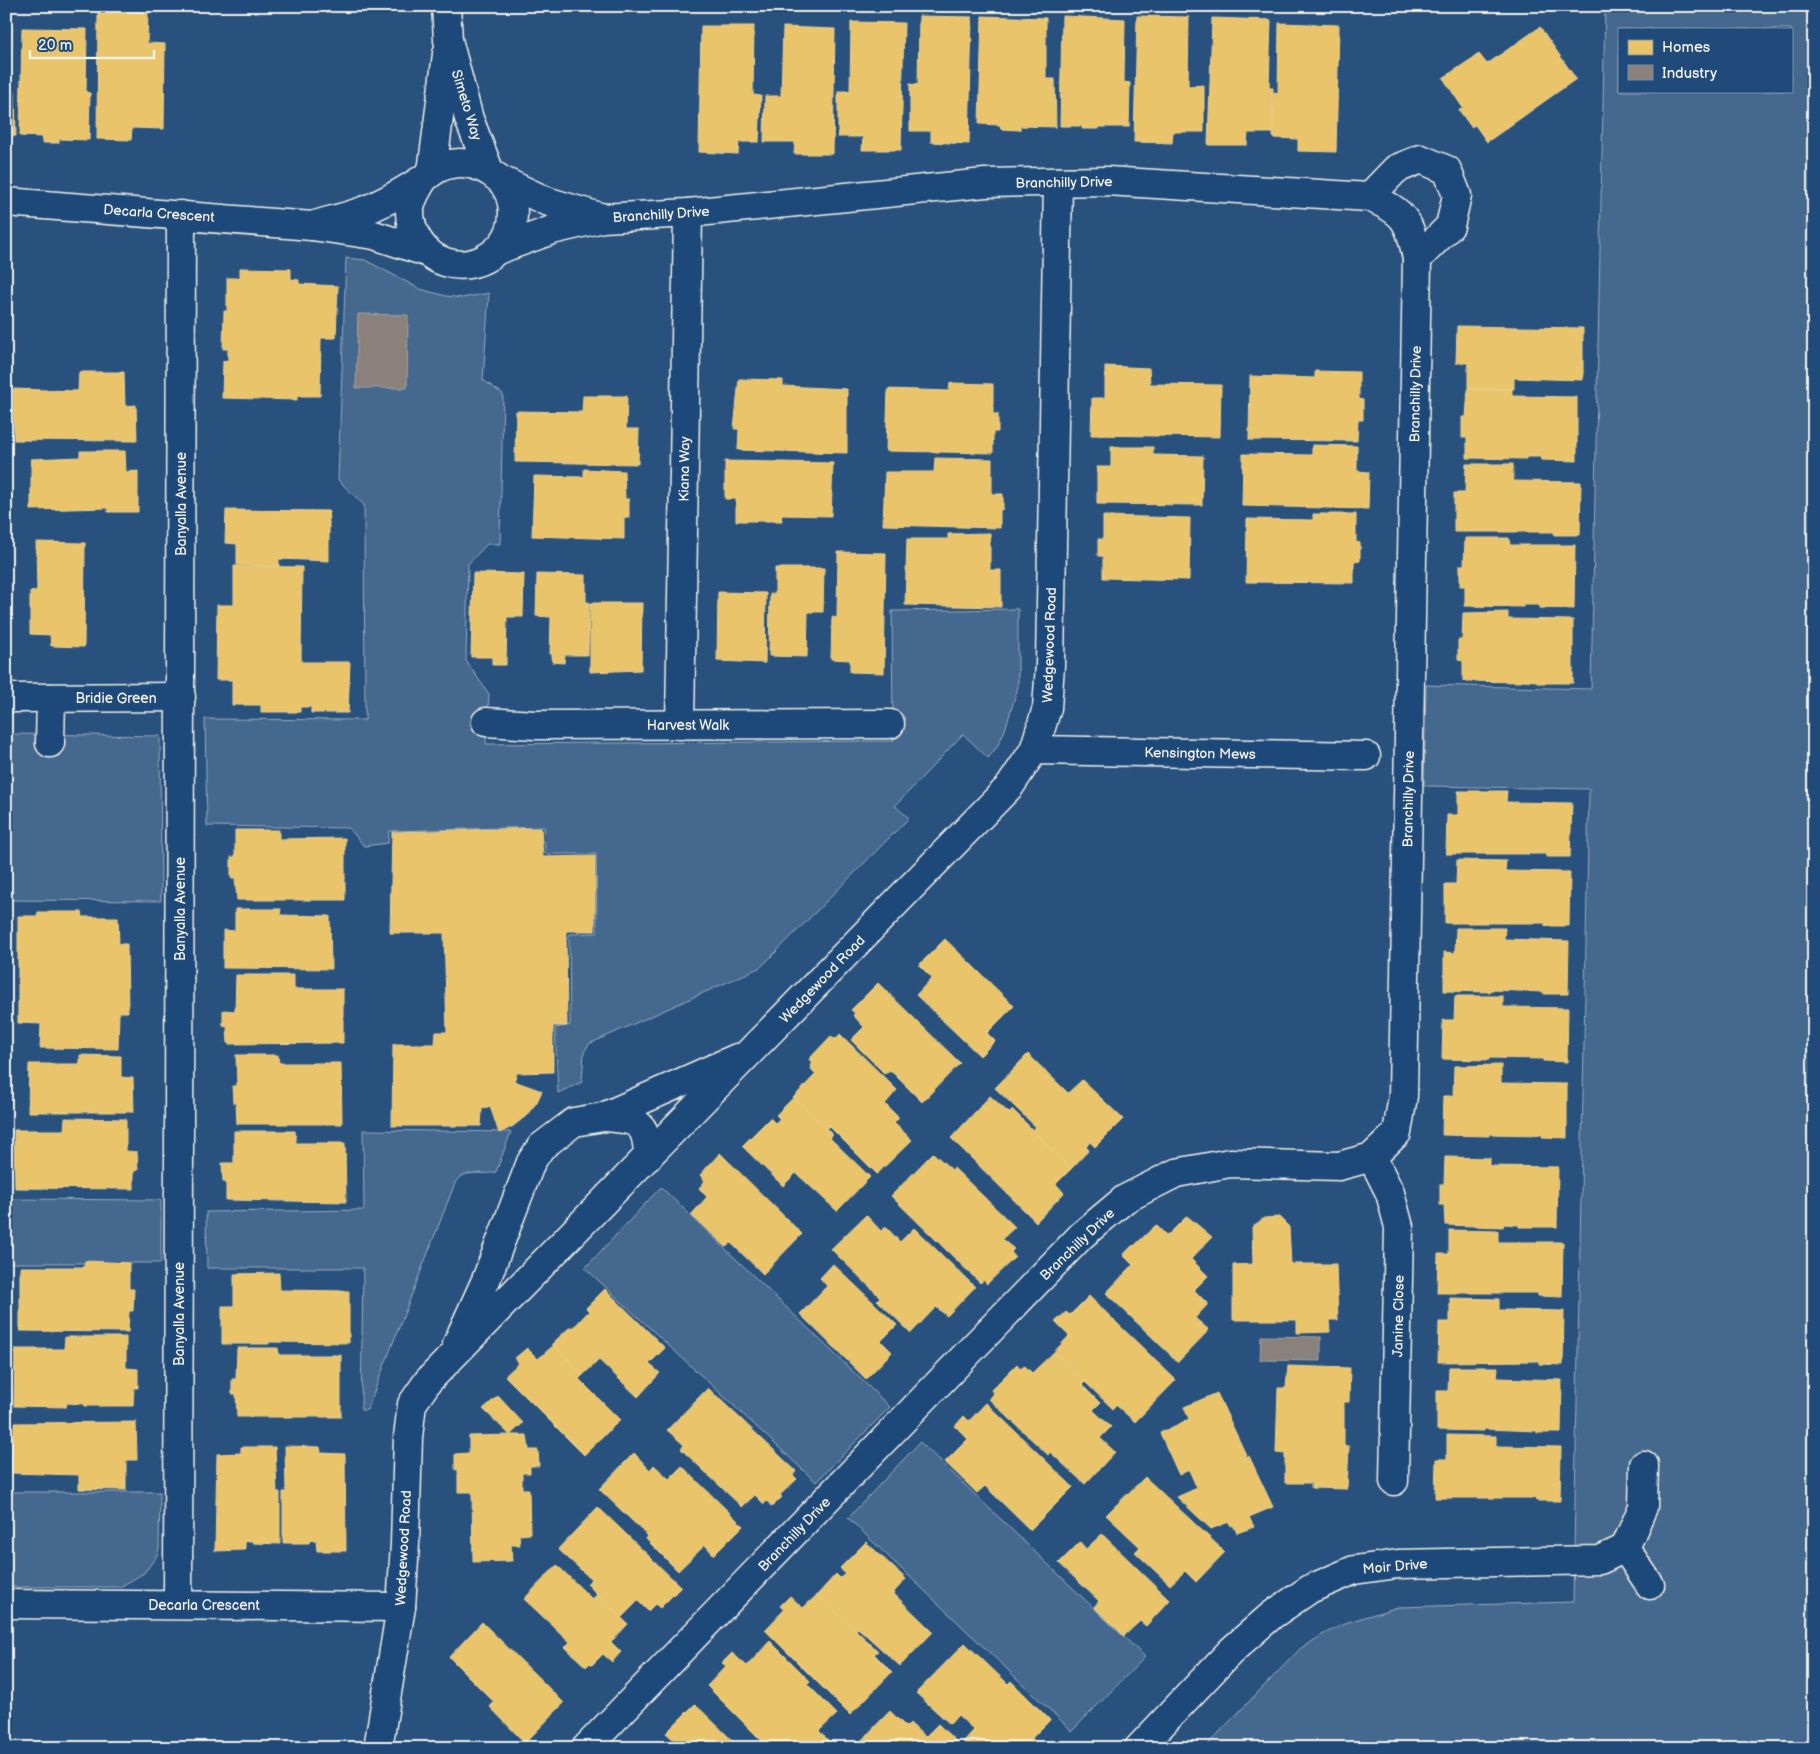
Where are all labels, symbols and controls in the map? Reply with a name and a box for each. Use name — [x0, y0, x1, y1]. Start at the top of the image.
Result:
scale bar — [30, 28, 154, 60]
legend — [1618, 28, 1792, 92]
text: 20 m — [38, 36, 72, 55]
text: Homes — [1662, 38, 1711, 57]
text: Industry — [1662, 64, 1717, 83]
street label: Simeto Way — [448, 68, 486, 143]
street label: Branchilly Drive — [1015, 173, 1113, 192]
street label: Decarla Crescent — [103, 201, 216, 226]
street label: Branchilly Drive — [612, 203, 710, 226]
street label: Branchilly Drive — [1406, 345, 1425, 443]
street label: Kiana Way — [675, 435, 694, 502]
street label: Banyalla Avenue — [173, 452, 190, 556]
street label: Wedgewood Road — [1039, 587, 1060, 703]
street label: Bridie Green — [75, 690, 157, 707]
street label: Harvest Walk — [647, 717, 729, 734]
street label: Kensington Mews — [1144, 744, 1256, 763]
street label: Branchilly Drive — [1399, 750, 1418, 848]
street label: Banyalla Avenue — [172, 857, 189, 961]
street label: Wedgewood Road — [776, 932, 869, 1027]
street label: Branchilly Drive — [1037, 1205, 1118, 1284]
street label: Banyalla Avenue — [171, 1262, 188, 1366]
street label: Janine Close — [1389, 1275, 1408, 1357]
street label: Wedgewood Road — [392, 1490, 415, 1606]
street label: Branchilly Drive — [755, 1494, 834, 1575]
street label: Moir Drive — [1362, 1555, 1428, 1578]
street label: Decarla Crescent — [148, 1597, 260, 1614]

